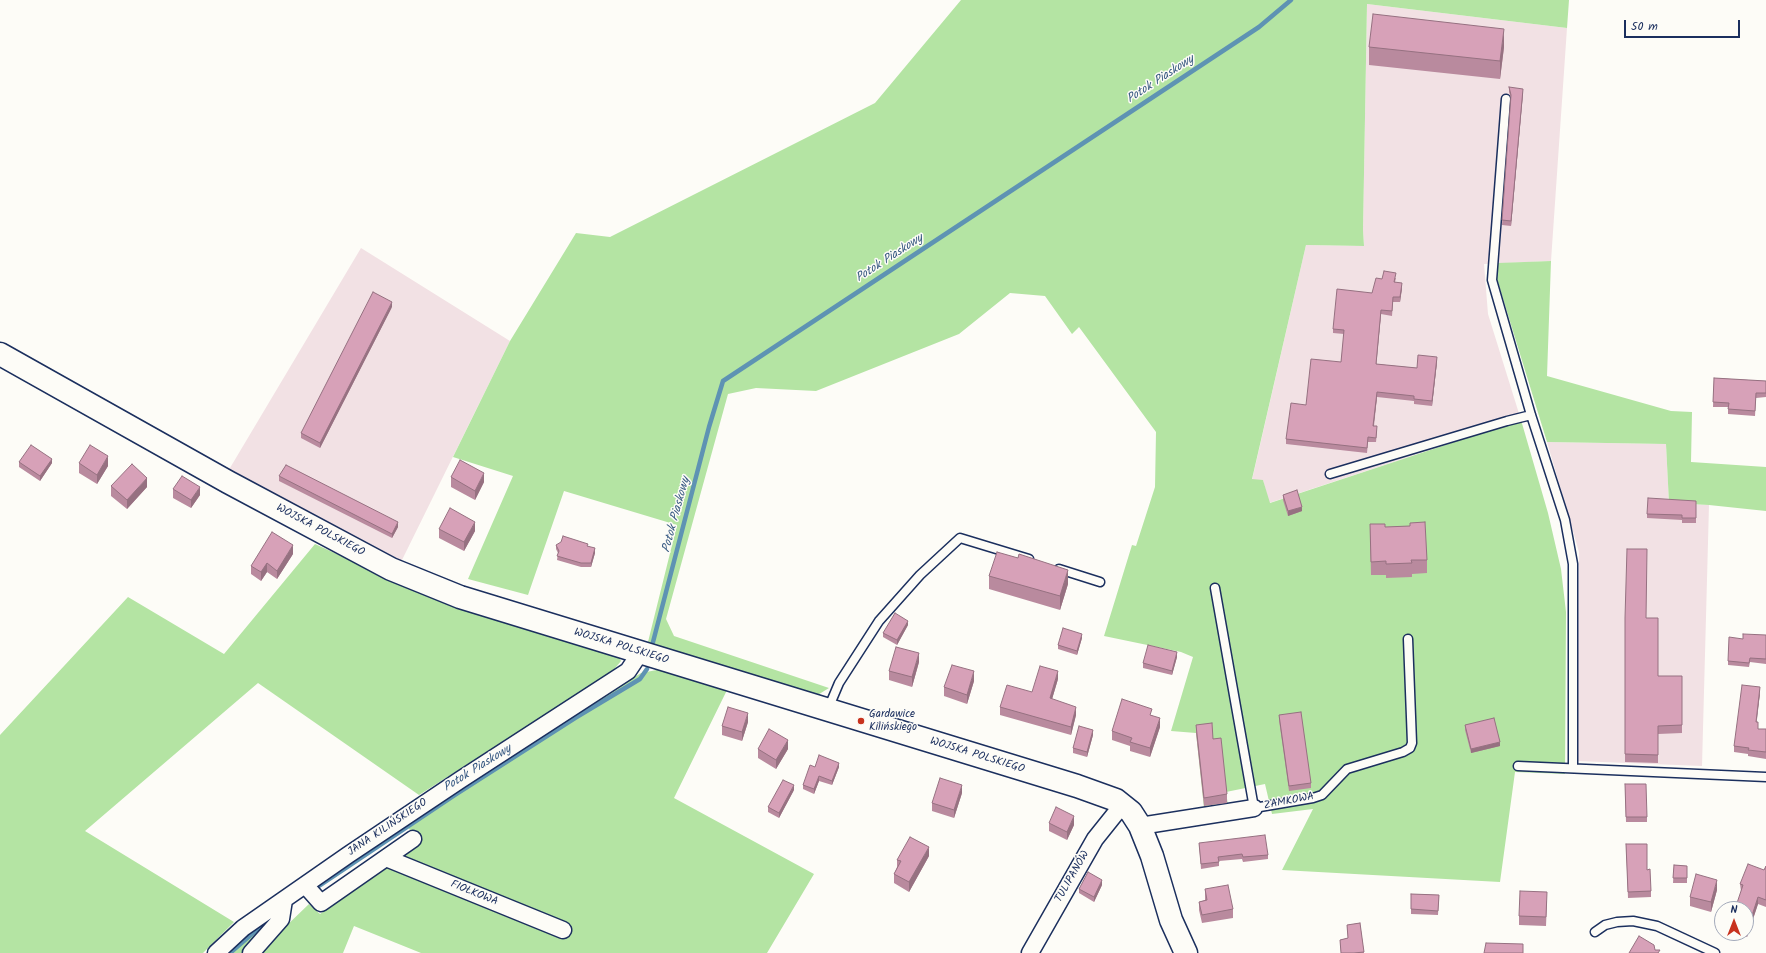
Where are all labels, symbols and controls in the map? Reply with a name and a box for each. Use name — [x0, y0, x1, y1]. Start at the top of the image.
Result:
scale bar — [1626, 12, 1742, 38]
text: 50 m — [1631, 17, 1658, 36]
water label: Potok Piaskowy — [1125, 53, 1197, 107]
water label: Potok Piaskowy — [854, 232, 926, 286]
water label: Potok Piaskowy — [660, 476, 694, 554]
street label: WOJSKA POLSKIEGO — [274, 502, 366, 560]
street label: WOJSKA POLSKIEGO — [572, 626, 670, 668]
place label: Gardawice Kilińskiego — [869, 708, 917, 734]
marker: Gardawice Kilińskiego — [856, 716, 866, 726]
street label: WOJSKA POLSKIEGO — [928, 735, 1026, 777]
water label: Potok Piaskowy — [441, 742, 515, 796]
street label: ZAMKOWA — [1263, 791, 1315, 813]
street label: JANA KILIŃSKIEGO — [346, 797, 430, 859]
street label: TULIPANÓW — [1053, 849, 1093, 905]
street label: FIOŁKOWA — [448, 878, 500, 910]
north arrow — [1714, 901, 1754, 941]
text: N — [1731, 901, 1737, 919]

